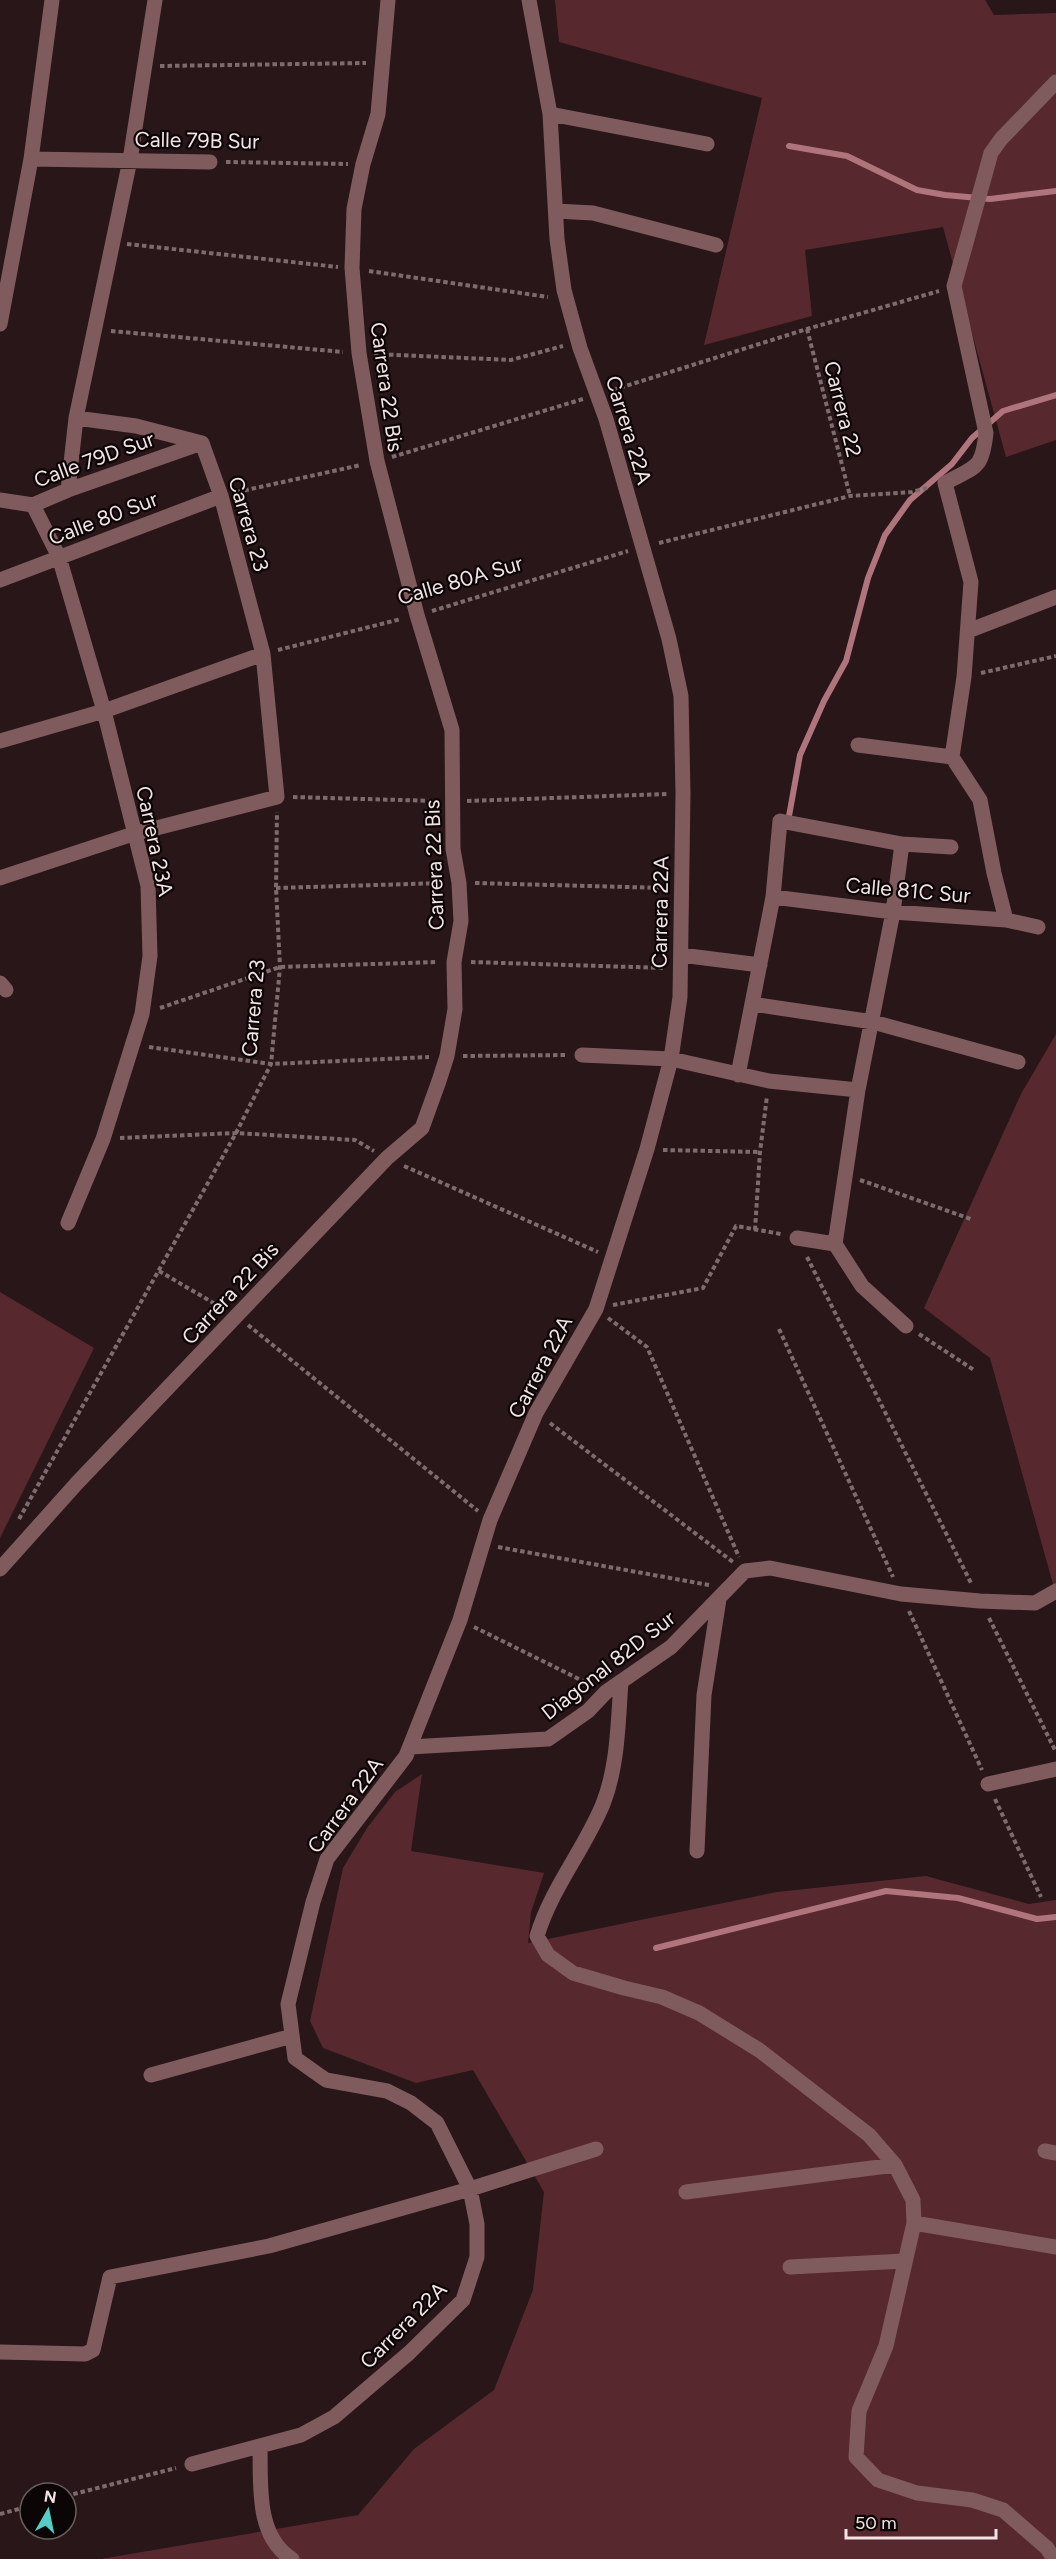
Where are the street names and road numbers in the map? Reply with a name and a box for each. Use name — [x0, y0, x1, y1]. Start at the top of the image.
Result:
street label: Calle 79B Sur — [134, 126, 260, 154]
street label: Carrera 22 Bis — [366, 321, 408, 453]
street label: Carrera 22 — [819, 358, 867, 460]
street label: Carrera 22A — [601, 373, 657, 487]
street label: Calle 79D Sur — [30, 426, 158, 492]
street label: Carrera 23 — [224, 474, 274, 574]
street label: Calle 80 Sur — [45, 486, 161, 550]
street label: Calle 80A Sur — [394, 550, 526, 610]
street label: Carrera 23A — [131, 784, 179, 898]
street label: Carrera 22 Bis — [419, 799, 449, 931]
street label: Carrera 22A — [647, 856, 673, 968]
street label: Calle 81C Sur — [844, 872, 972, 908]
street label: Carrera 23 — [236, 958, 270, 1058]
street label: Carrera 22 Bis — [176, 1237, 284, 1349]
street label: Carrera 22A — [503, 1312, 577, 1422]
street label: Diagonal 82D Sur — [536, 1605, 680, 1725]
street label: Carrera 22A — [302, 1752, 388, 1858]
street label: Carrera 22A — [354, 2276, 452, 2374]

